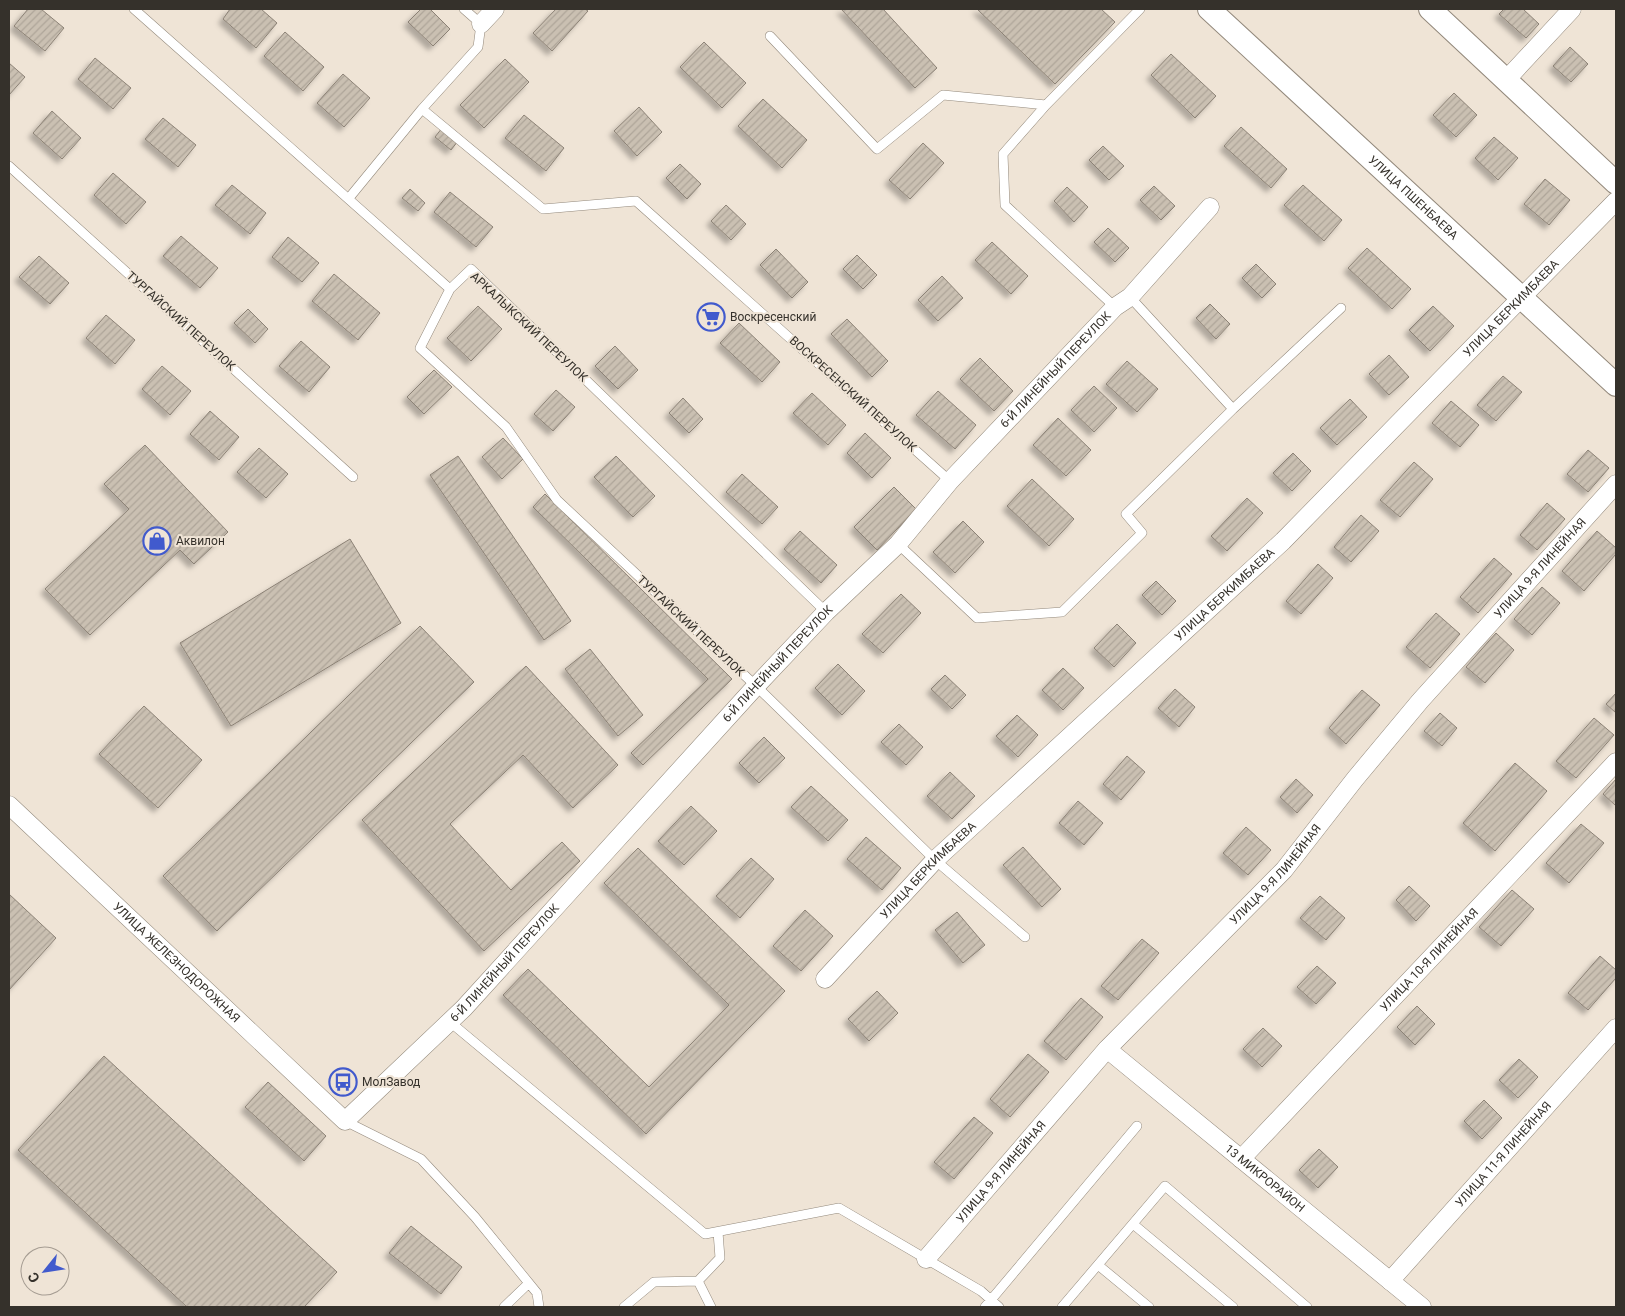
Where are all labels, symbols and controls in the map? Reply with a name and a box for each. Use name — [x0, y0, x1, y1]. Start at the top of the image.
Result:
street label: УЛИЦА ПШЕНБАЕВА — [1366, 153, 1461, 243]
street label: УЛИЦА БЕРКИМБАЕВА — [1460, 257, 1562, 360]
street label: ТУРГАЙСКИЙ ПЕРЕУЛОК — [124, 268, 239, 374]
street label: АРКАЛЫКСКИЙ ПЕРЕУЛОК — [468, 268, 591, 385]
supermarket icon: Воскресенский — [696, 302, 726, 332]
street label: 6-Й ЛИНЕЙНЫЙ ПЕРЕУЛОК — [997, 309, 1114, 431]
place label: Воскресенский — [730, 310, 816, 324]
street label: ВОСКРЕСЕНСКИЙ ПЕРЕУЛОК — [787, 333, 920, 455]
street label: УЛИЦА 9-Я ЛИНЕЙНАЯ — [1491, 515, 1589, 621]
shop icon: Аквилон — [142, 526, 172, 556]
place label: Аквилон — [176, 534, 225, 548]
street label: УЛИЦА БЕРКИМБАЕВА — [1172, 545, 1278, 644]
street label: ТУРГАЙСКИЙ ПЕРЕУЛОК — [635, 572, 748, 679]
street label: 6-Й ЛИНЕЙНЫЙ ПЕРЕУЛОК — [720, 602, 836, 725]
street label: УЛИЦА БЕРКИМБАЕВА — [877, 819, 979, 921]
street label: УЛИЦА 9-Я ЛИНЕЙНАЯ — [1227, 822, 1324, 927]
street label: УЛИЦА ЖЕЛЕЗНОДОРОЖНАЯ — [110, 900, 243, 1025]
street label: 6-Й ЛИНЕЙНЫЙ ПЕРЕУЛОК — [447, 901, 562, 1025]
street label: УЛИЦА 10-Я ЛИНЕЙНАЯ — [1377, 905, 1481, 1014]
bus stop icon: МолЗавод — [328, 1067, 358, 1097]
place label: МолЗавод — [362, 1075, 420, 1089]
street label: УЛИЦА 11-Я ЛИНЕЙНАЯ — [1453, 1099, 1554, 1210]
street label: УЛИЦА 9-Я ЛИНЕЙНАЯ — [953, 1118, 1049, 1226]
street label: 13 МИКРОРАЙОН — [1222, 1141, 1308, 1215]
north arrow — [20, 1246, 70, 1296]
text: С — [25, 1270, 43, 1285]

